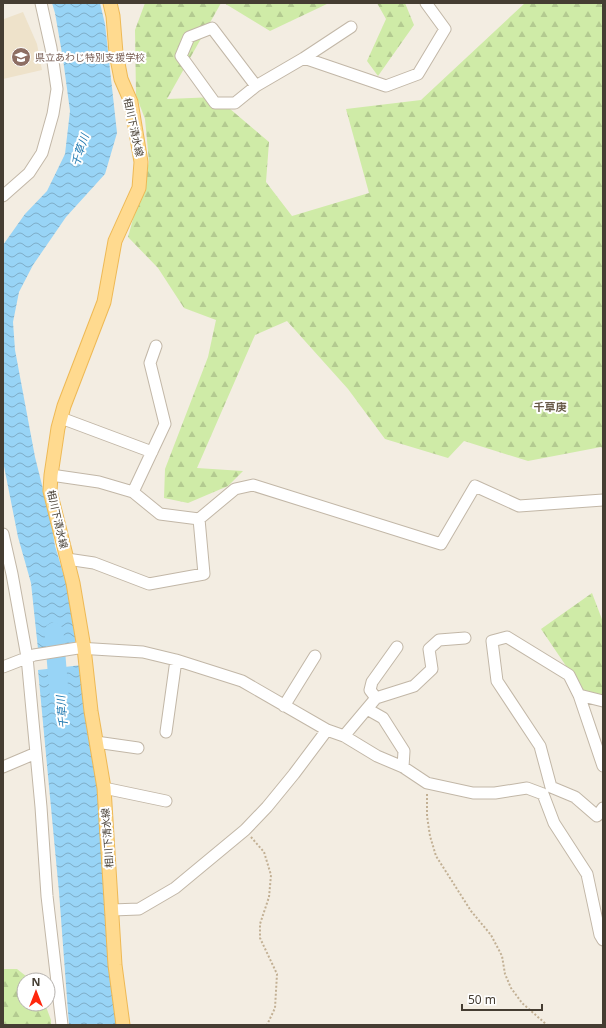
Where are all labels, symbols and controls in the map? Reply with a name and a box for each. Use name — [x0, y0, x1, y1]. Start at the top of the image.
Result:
school or university icon: 県立あわじ特別支援学校 — [10, 46, 32, 68]
place label: 県立あわじ特別支援学校 — [35, 50, 145, 64]
street label: 相川下清水線 — [121, 96, 147, 158]
water label: 千草川 — [67, 131, 92, 168]
district label: 千草庚 — [534, 399, 567, 414]
street label: 相川下清水線 — [44, 488, 72, 550]
water label: 千草川 — [53, 694, 70, 729]
street label: 相川下清水線 — [98, 808, 116, 868]
north arrow — [16, 972, 56, 1012]
text: N — [32, 974, 40, 989]
scale bar — [462, 986, 542, 1012]
text: 50 m — [468, 991, 496, 1008]

